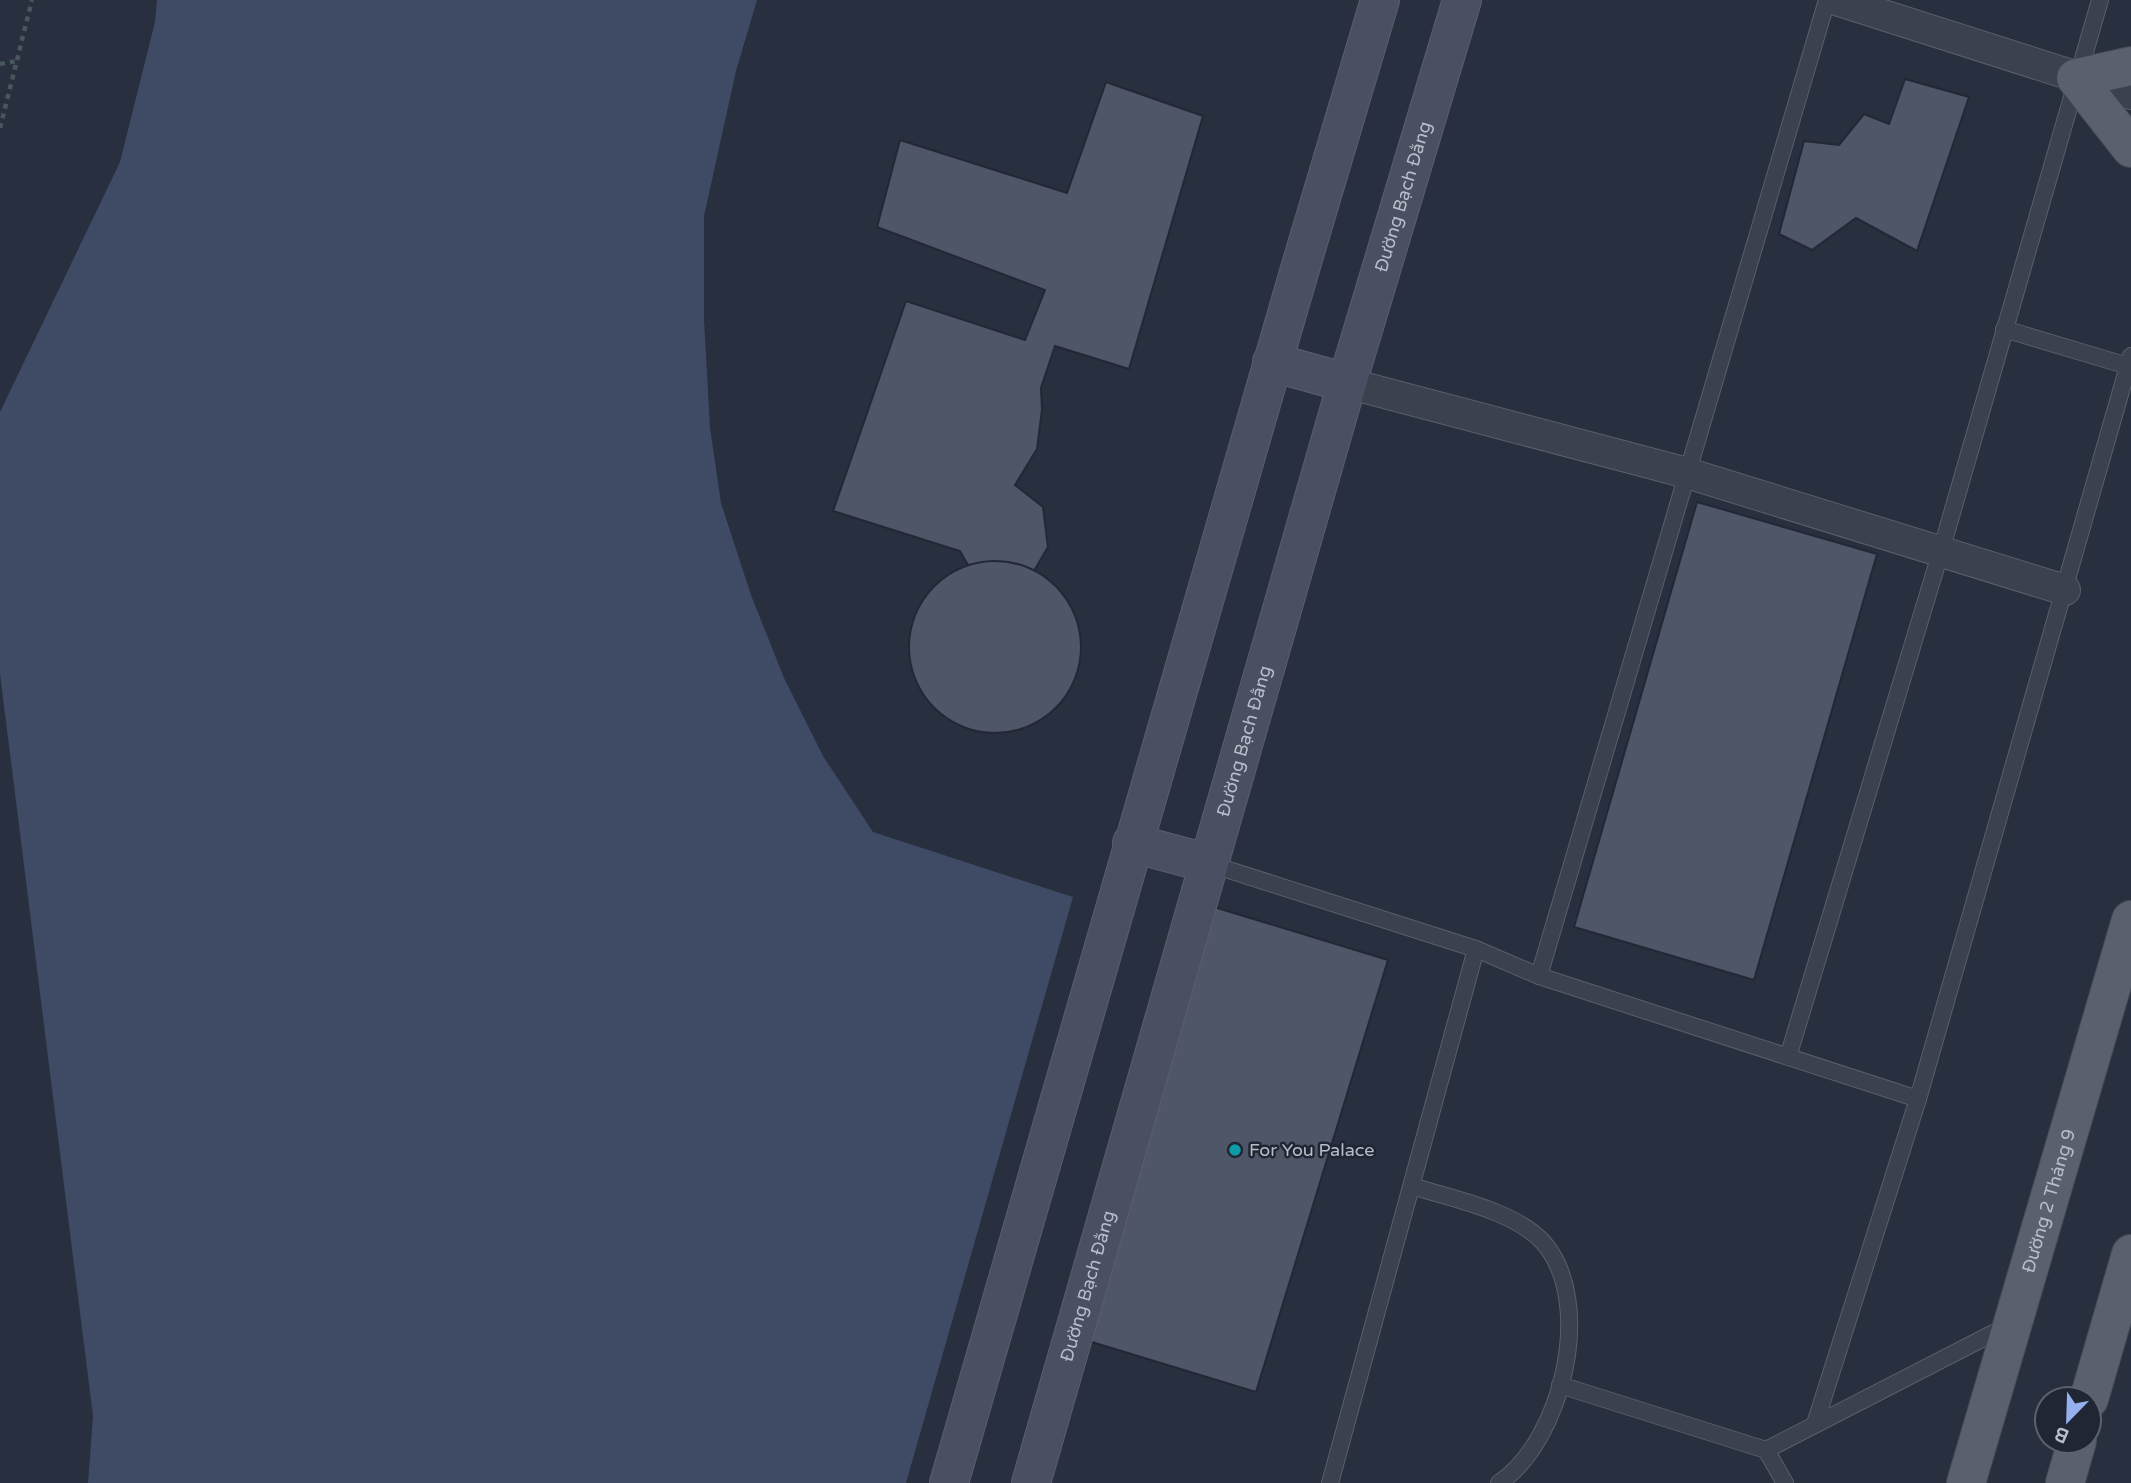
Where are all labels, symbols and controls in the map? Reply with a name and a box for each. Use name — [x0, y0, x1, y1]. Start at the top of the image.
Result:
street label: Đường Bạch Đằng — [1370, 119, 1436, 275]
street label: Đường Bạch Đằng — [1212, 663, 1276, 819]
street label: Đường 2 Tháng 9 — [2017, 1126, 2080, 1275]
place label: For You Palace — [1249, 1139, 1375, 1161]
marker: For You Palace — [1227, 1142, 1243, 1158]
street label: Đường Bạch Đằng — [1055, 1208, 1120, 1364]
north arrow — [2033, 1385, 2103, 1455]
text: B — [2051, 1422, 2072, 1447]

